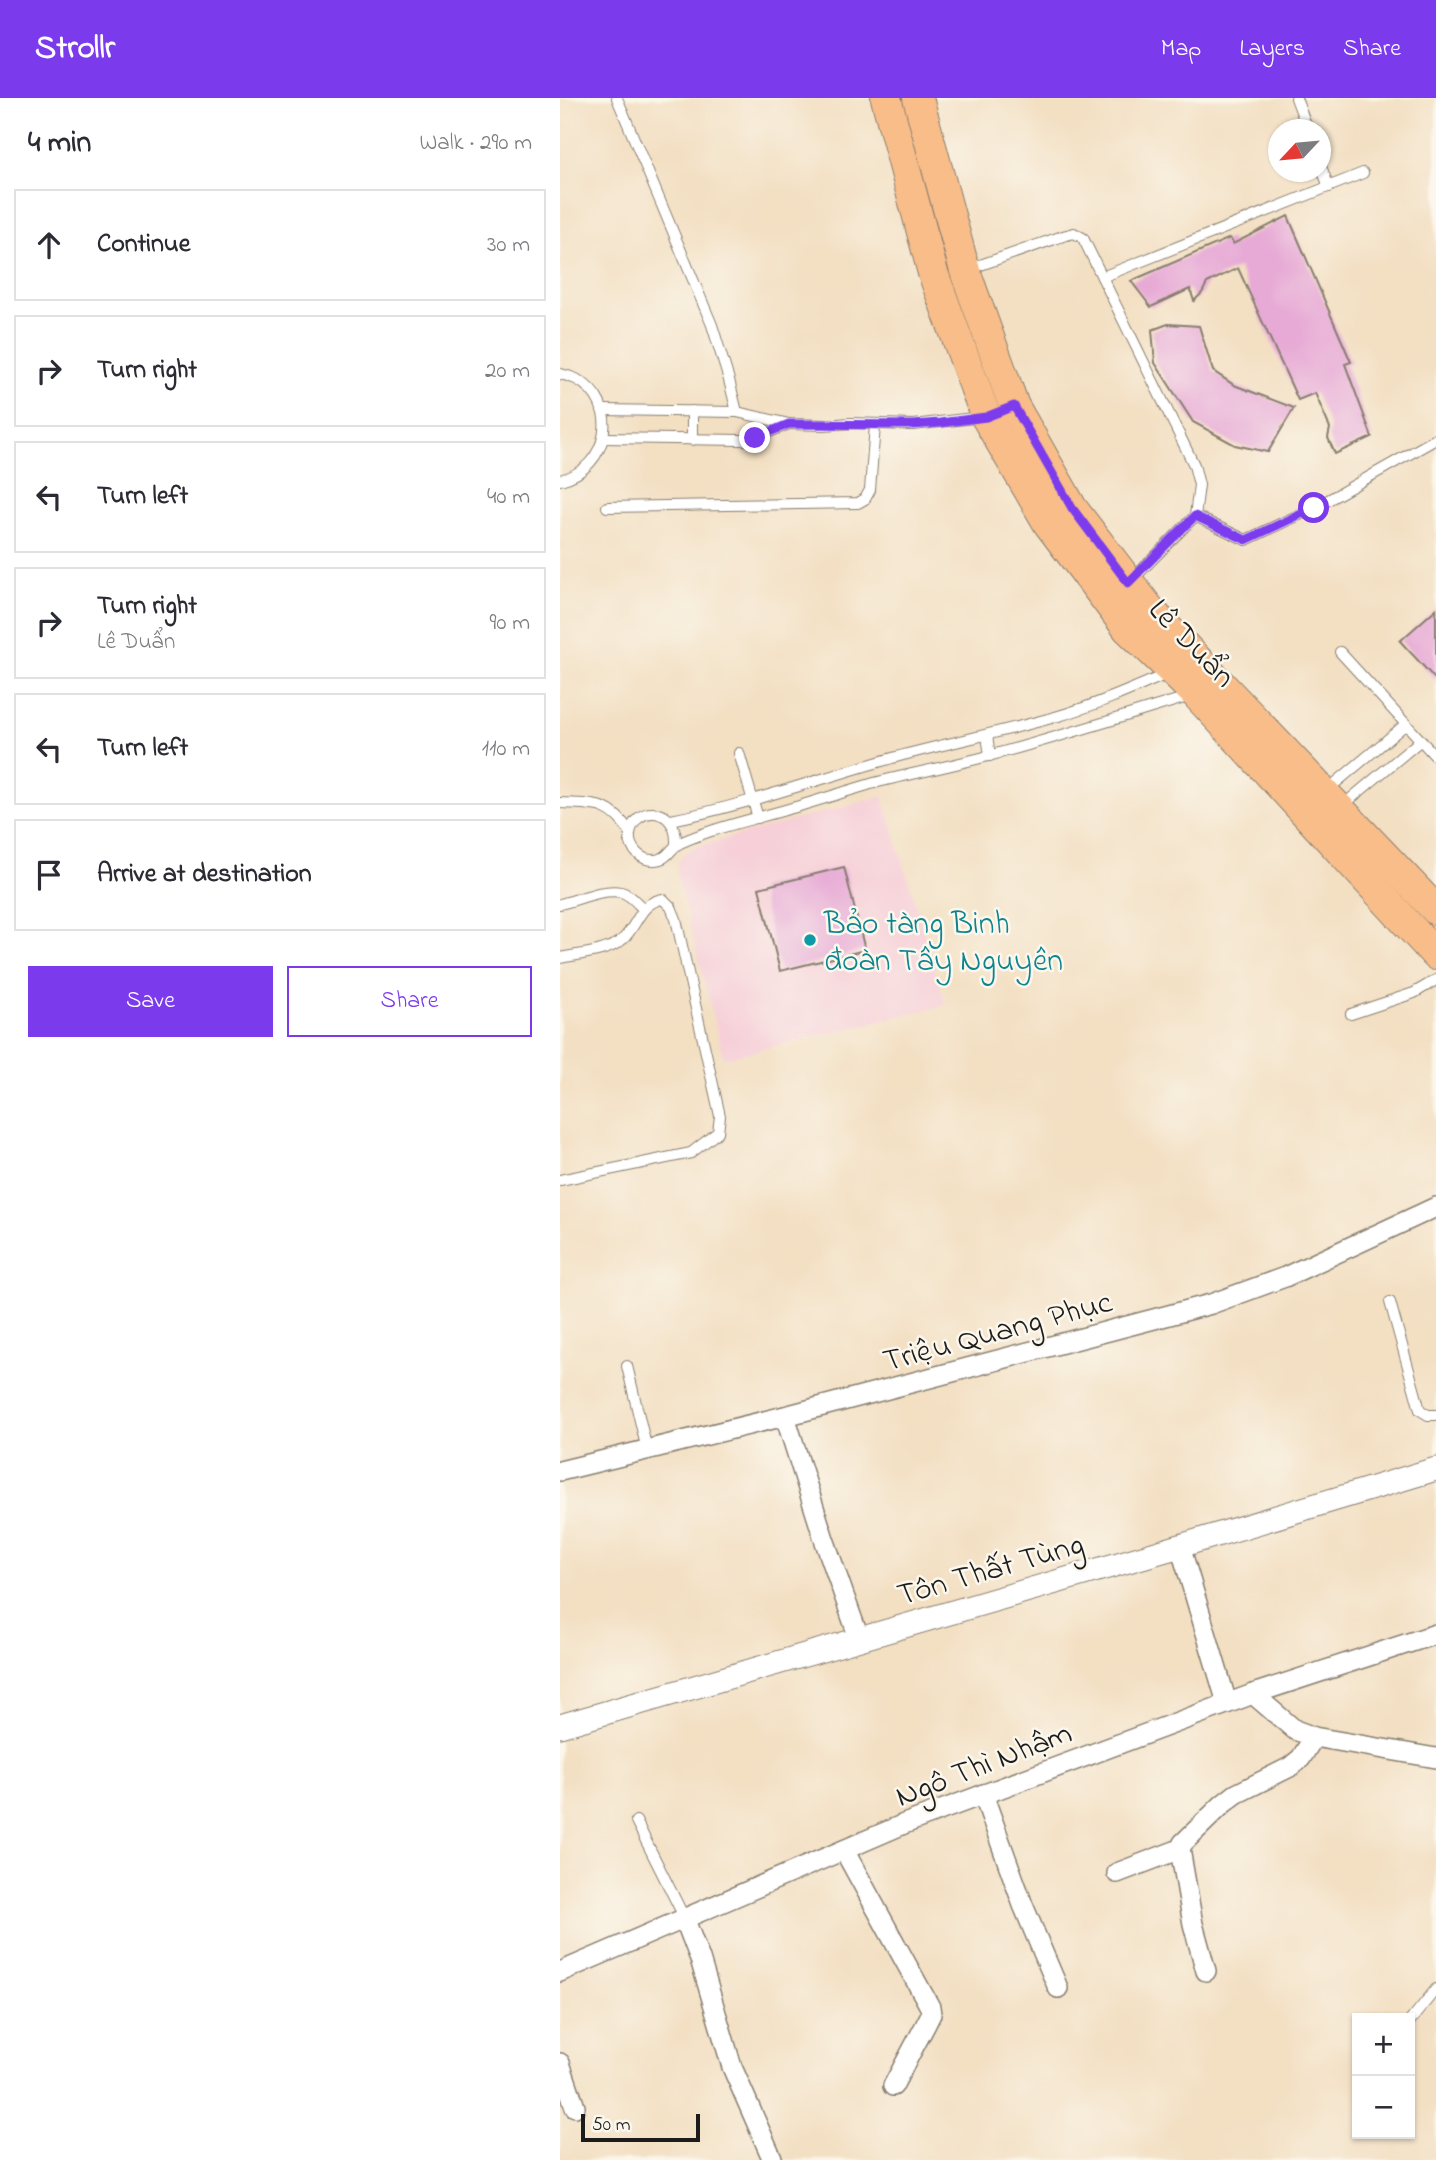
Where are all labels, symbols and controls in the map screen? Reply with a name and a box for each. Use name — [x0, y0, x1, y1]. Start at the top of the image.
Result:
text: Strollr — [35, 25, 115, 73]
text: Map — [1161, 32, 1201, 67]
text: Layers — [1239, 32, 1305, 67]
text: Share — [1343, 32, 1401, 67]
north arrow — [1268, 119, 1331, 182]
text: 4 min — [28, 122, 91, 166]
text: Walk · 290 m — [420, 127, 532, 160]
icon: ahead — [30, 226, 68, 264]
text: Continue — [97, 226, 190, 264]
text: 30 m — [487, 229, 530, 262]
icon: right — [30, 352, 68, 390]
text: Turn right — [97, 352, 197, 390]
text: 20 m — [485, 355, 530, 388]
route end — [739, 422, 770, 453]
icon: left — [30, 478, 68, 516]
text: Turn left — [97, 478, 188, 516]
text: 40 m — [487, 481, 530, 514]
route start — [1298, 492, 1329, 523]
text: Turn right — [97, 588, 197, 626]
street label: Lê Duẩn — [1136, 589, 1245, 700]
icon: right — [30, 604, 68, 642]
text: 90 m — [490, 607, 530, 640]
text: Lê Duẩn — [97, 626, 175, 659]
icon: left — [30, 730, 68, 768]
text: Turn left — [97, 730, 188, 768]
text: 110 m — [482, 733, 530, 766]
icon: arrive — [30, 856, 68, 894]
text: Arrive at destination — [97, 856, 312, 894]
place label: Bảo tàng Binh đoàn Tây Nguyên — [823, 902, 1063, 986]
marker: Bảo tàng Binh đoàn Tây Nguyên — [802, 932, 818, 948]
button: Save — [28, 966, 273, 1037]
button: Share — [287, 966, 532, 1037]
street label: Triệu Quang Phục — [878, 1280, 1118, 1387]
street label: Tôn Thất Tùng — [892, 1522, 1090, 1620]
street label: Ngô Thì Nhậm — [889, 1711, 1079, 1821]
map controls — [1352, 2013, 1415, 2139]
button: + — [1352, 2013, 1415, 2076]
button: − — [1352, 2076, 1415, 2139]
scale bar — [581, 2111, 700, 2143]
text: 50 m — [592, 2112, 631, 2139]

